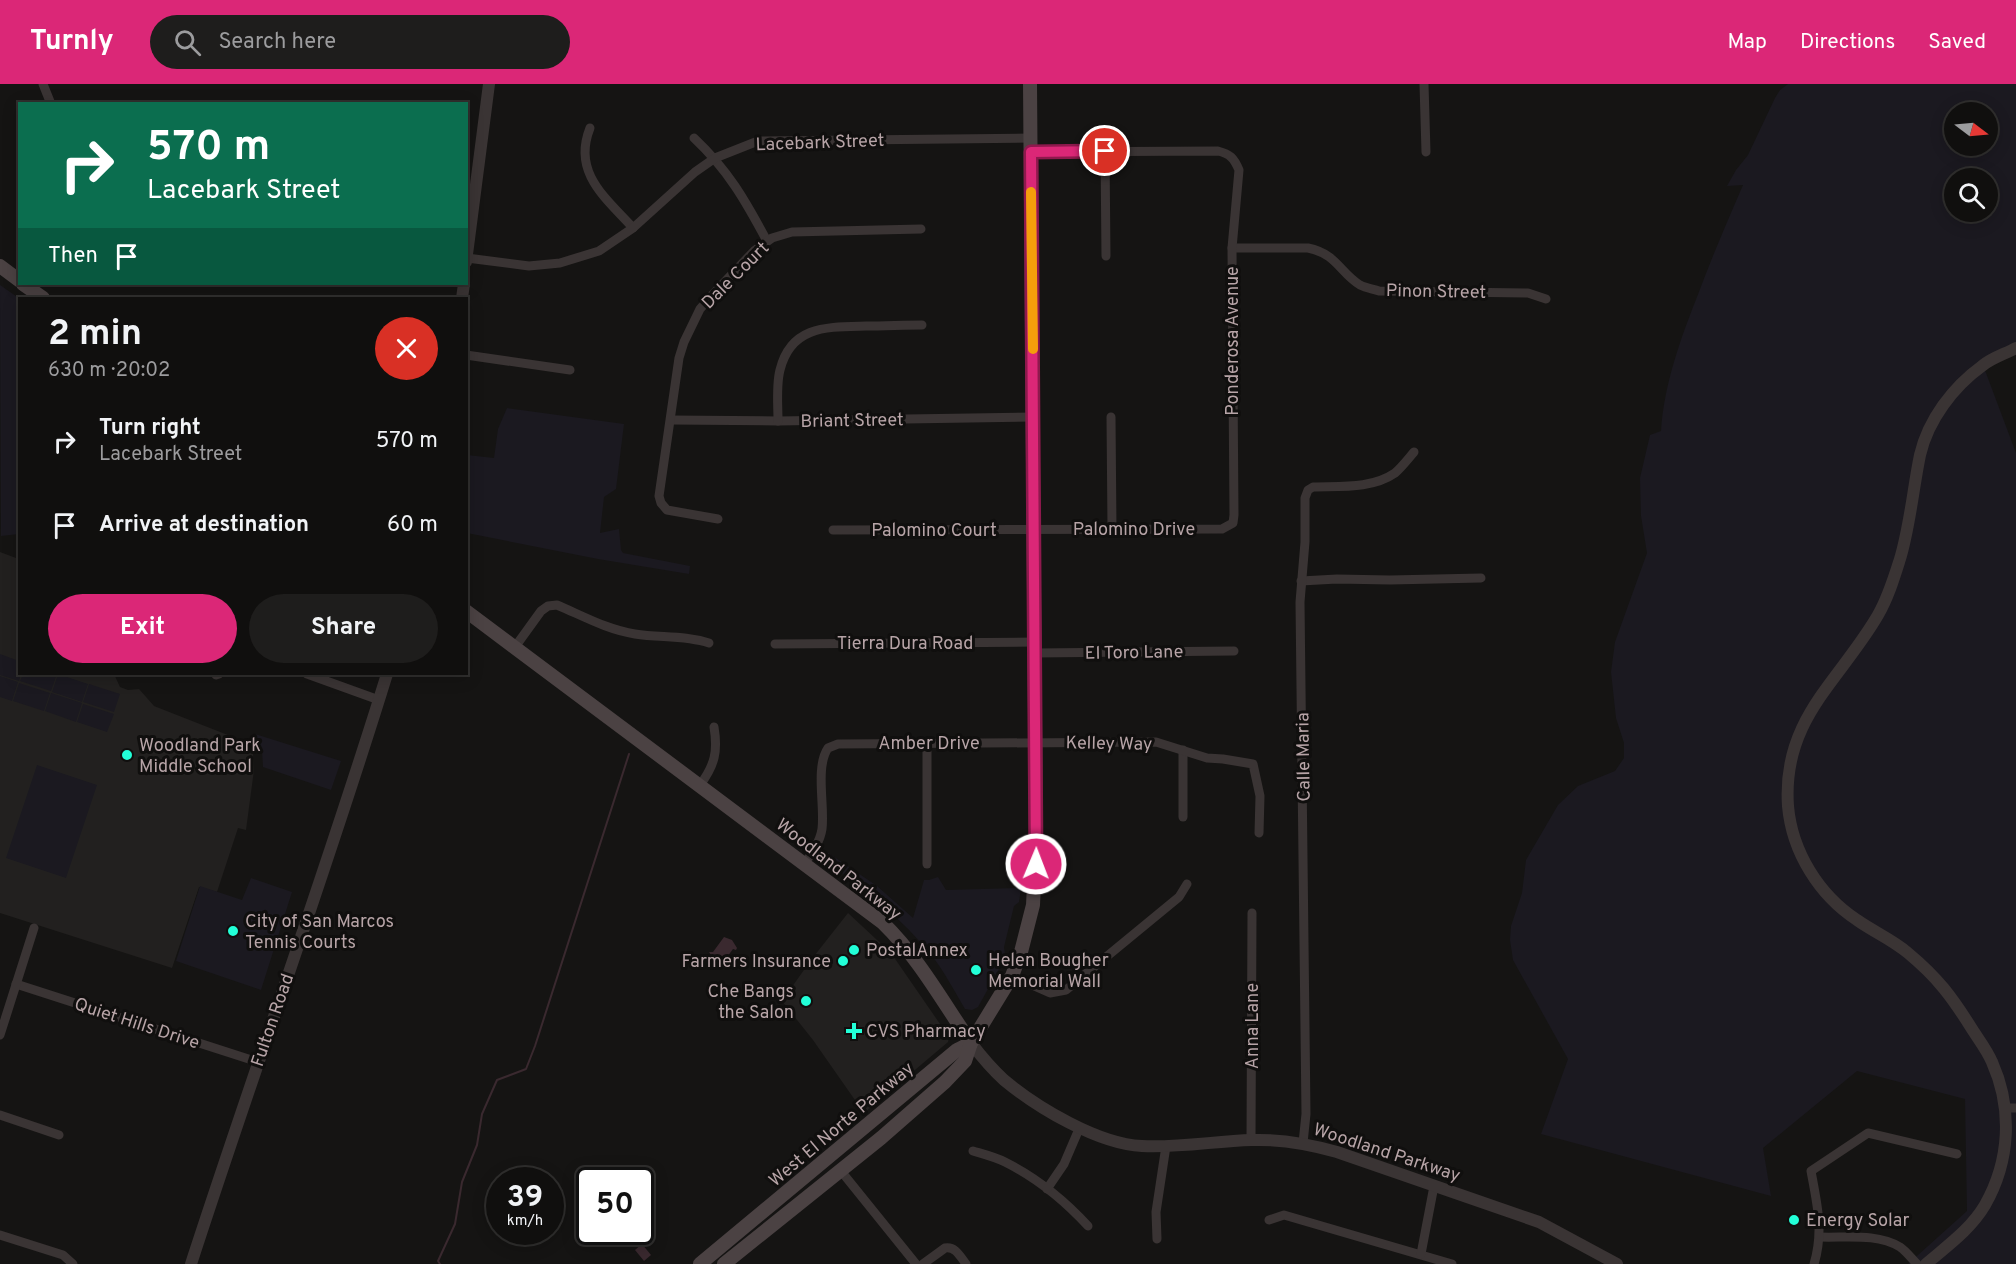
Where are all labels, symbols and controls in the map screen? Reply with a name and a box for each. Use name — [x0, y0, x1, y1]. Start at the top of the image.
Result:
search box — [150, 15, 570, 69]
text: Turnly — [30, 24, 114, 60]
icon: search — [171, 26, 204, 59]
text: Search here — [219, 29, 336, 56]
text: Map — [1727, 29, 1767, 56]
text: Directions — [1800, 29, 1895, 56]
text: Saved — [1928, 29, 1986, 56]
north arrow — [1944, 102, 1998, 156]
map controls — [1944, 102, 1998, 222]
text: 570 m — [147, 122, 270, 175]
pin — [1079, 125, 1130, 176]
icon: right — [48, 126, 126, 204]
street label: Lacebark Street — [755, 130, 885, 157]
icon: arrive — [1088, 134, 1121, 167]
button: search — [1944, 168, 1998, 222]
text: Lacebark Street — [147, 174, 340, 208]
street label: Dale Court — [697, 237, 775, 315]
icon: arrive — [110, 240, 143, 273]
text: Then — [48, 243, 98, 270]
street label: Ponderosa Avenue — [1222, 266, 1245, 416]
street label: Pinon Street — [1386, 280, 1486, 305]
text: 2 min — [48, 312, 142, 358]
button: close — [375, 317, 438, 380]
text: 630 m · 20:02 — [48, 358, 170, 384]
street label: Briant Street — [800, 409, 904, 434]
text: Turn right — [99, 415, 201, 442]
icon: right — [48, 425, 81, 458]
text: 570 m — [376, 428, 438, 455]
text: Lacebark Street — [99, 442, 242, 468]
icon: arrive — [48, 509, 81, 542]
text: Arrive at destination — [99, 512, 309, 539]
text: 60 m — [387, 512, 438, 539]
street label: Palomino Drive — [1073, 519, 1195, 542]
street label: Palomino Court — [871, 520, 997, 543]
button: Exit — [48, 594, 237, 663]
button: Share — [249, 594, 438, 663]
street label: Tierra Dura Road — [837, 633, 973, 656]
street label: El Toro Lane — [1085, 641, 1183, 666]
street label: Calle Maria — [1292, 712, 1317, 802]
street label: Kelley Way — [1065, 732, 1153, 757]
street label: Amber Drive — [878, 733, 980, 756]
place label: Woodland Park Middle School — [139, 735, 261, 779]
marker: Woodland Park Middle School — [120, 748, 134, 762]
street label: Woodland Parkway — [771, 814, 906, 926]
position arrow — [1004, 832, 1068, 896]
place label: City of San Marcos Tennis Courts — [245, 911, 394, 955]
marker: City of San Marcos Tennis Courts — [226, 924, 240, 938]
place label: PostalAnnex — [866, 940, 968, 963]
marker: PostalAnnex — [847, 943, 861, 957]
place label: Helen Bougher Memorial Wall — [988, 950, 1109, 994]
place label: Farmers Insurance — [682, 951, 831, 974]
marker: Farmers Insurance — [836, 954, 850, 968]
marker: Helen Bougher Memorial Wall — [969, 963, 983, 977]
street label: Fulton Road — [247, 971, 300, 1070]
place label: Che Bangs the Salon — [707, 981, 794, 1025]
street label: Anna Lane — [1242, 983, 1265, 1069]
street label: Quiet Hills Drive — [71, 993, 202, 1055]
marker: Che Bangs the Salon — [799, 994, 813, 1008]
place label: CVS Pharmacy — [866, 1021, 986, 1044]
marker: CVS Pharmacy — [847, 1024, 861, 1038]
street label: West El Norte Parkway — [765, 1058, 919, 1193]
street label: Woodland Parkway — [1310, 1119, 1463, 1188]
speed limit sign: 50 — [576, 1167, 654, 1245]
text: 39 — [507, 1180, 543, 1217]
place label: Energy Solar — [1806, 1210, 1910, 1233]
text: km/h — [507, 1212, 543, 1231]
marker: Energy Solar — [1787, 1213, 1801, 1227]

